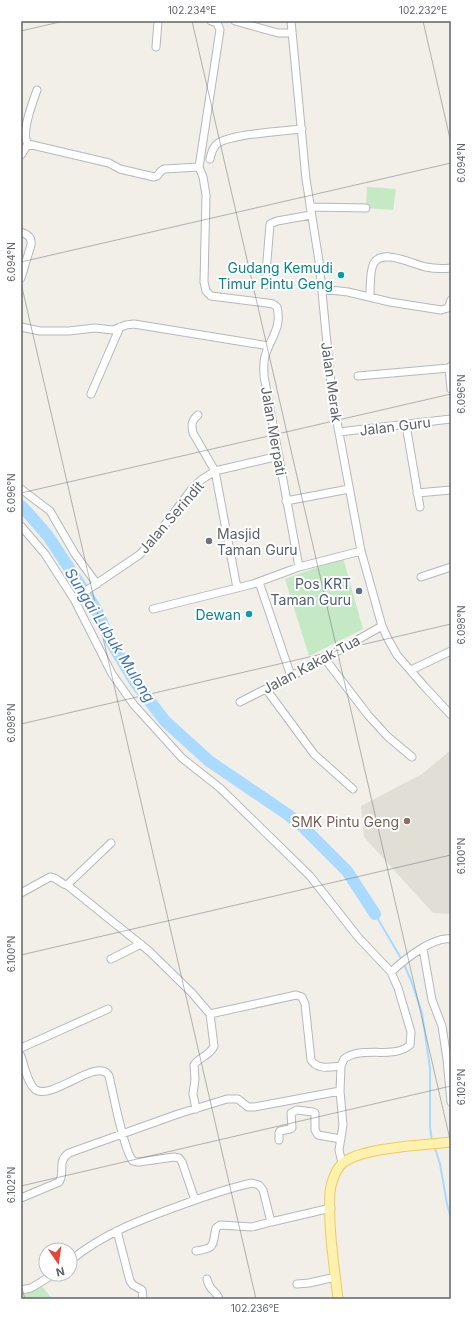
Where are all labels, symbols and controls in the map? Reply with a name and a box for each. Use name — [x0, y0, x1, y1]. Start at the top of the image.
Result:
text: 102.234°E — [168, 4, 216, 16]
text: 102.232°E — [399, 4, 447, 16]
text: 6.094°N — [455, 143, 467, 183]
text: 6.094°N — [5, 242, 17, 282]
place label: Gudang Kemudi Timur Pintu Geng — [218, 259, 333, 292]
marker: Gudang Kemudi Timur Pintu Geng — [336, 270, 346, 280]
street label: Jalan Merak — [318, 341, 346, 424]
text: 6.096°N — [455, 374, 467, 414]
street label: Jalan Merpati — [258, 385, 290, 477]
street label: Jalan Guru — [358, 413, 432, 439]
text: 6.096°N — [5, 473, 17, 513]
street label: Jalan Serindit — [135, 477, 207, 557]
place label: Masjid Taman Guru — [217, 525, 297, 558]
marker: Masjid Taman Guru — [204, 536, 214, 546]
water label: Sungai Lubuk Mulong — [61, 564, 159, 706]
place label: Pos KRT Taman Guru — [271, 575, 351, 608]
marker: Pos KRT Taman Guru — [354, 586, 364, 596]
text: 6.098°N — [455, 605, 467, 645]
place label: Dewan — [195, 606, 241, 623]
marker: Dewan — [244, 609, 254, 619]
street label: Jalan Kakak Tua — [259, 631, 363, 697]
text: 6.098°N — [5, 703, 17, 743]
place label: SMK Pintu Geng — [291, 813, 399, 830]
marker: SMK Pintu Geng — [402, 816, 412, 826]
text: 6.100°N — [455, 838, 467, 874]
text: 6.100°N — [5, 936, 17, 972]
text: 6.102°N — [455, 1069, 467, 1105]
text: 6.102°N — [5, 1167, 17, 1203]
north arrow — [38, 1242, 78, 1282]
text: N — [55, 1264, 66, 1280]
text: 102.236°E — [231, 1302, 279, 1314]

